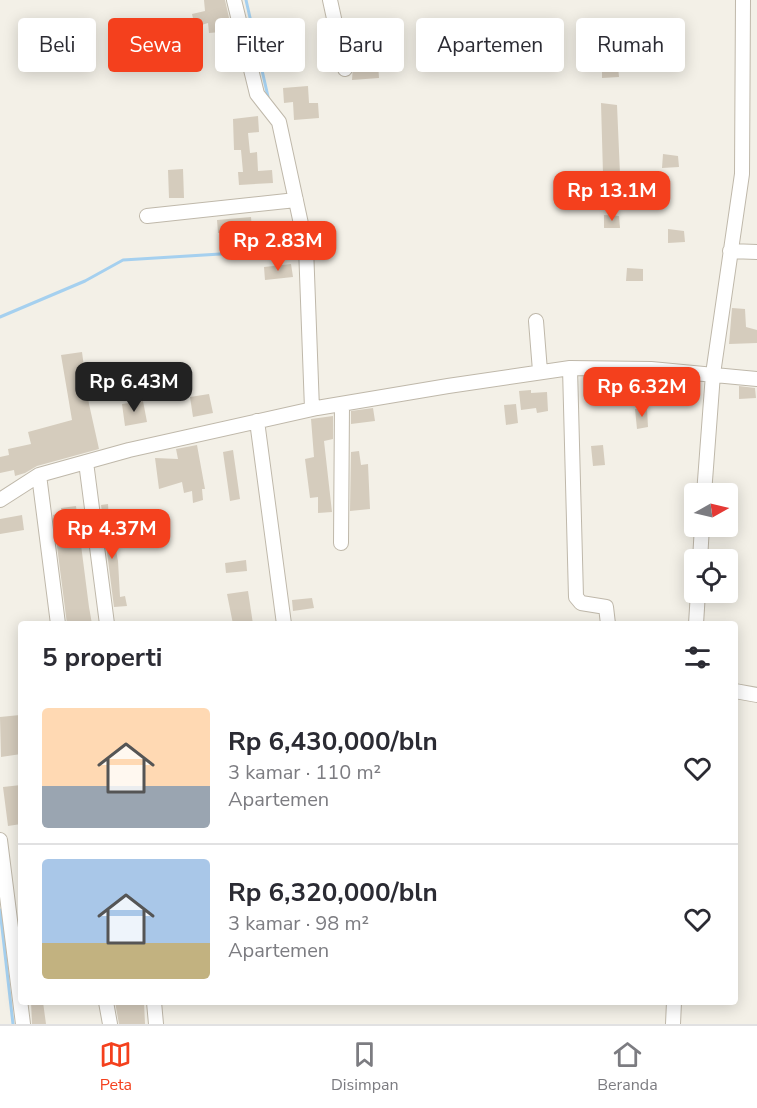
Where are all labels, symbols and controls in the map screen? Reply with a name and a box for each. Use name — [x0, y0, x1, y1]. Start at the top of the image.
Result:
chip: Beli — [18, 18, 96, 72]
chip: Sewa — [108, 18, 203, 72]
chip: Filter — [215, 18, 305, 72]
chip: Baru — [317, 18, 404, 72]
chip: Apartemen — [416, 18, 564, 72]
chip: Rumah — [576, 18, 685, 72]
pin: Rp 13.1M — [550, 171, 674, 222]
text: Rp 13.1M — [567, 177, 657, 204]
pin: Rp 2.83M — [216, 221, 340, 272]
text: Rp 2.83M — [233, 227, 323, 254]
pin: Rp 6.43M — [72, 362, 196, 413]
pin: Rp 6.32M — [580, 367, 704, 418]
text: Rp 6.43M — [89, 368, 179, 395]
text: Rp 6.32M — [597, 373, 687, 400]
north arrow — [684, 483, 738, 537]
map controls — [684, 483, 738, 603]
pin: Rp 4.37M — [50, 509, 174, 560]
text: Rp 4.37M — [67, 515, 157, 542]
button: locate — [684, 549, 738, 603]
text: 5 properti — [42, 640, 162, 675]
icon: filters — [681, 641, 714, 674]
text: Rp 6,430,000/bln — [228, 724, 438, 759]
icon: home — [90, 732, 162, 804]
icon: heart — [681, 752, 714, 785]
text: 3 kamar · 110 m² — [228, 759, 381, 786]
text: Apartemen — [228, 786, 329, 813]
text: Rp 6,320,000/bln — [228, 875, 438, 910]
icon: home — [90, 883, 162, 955]
icon: heart — [681, 903, 714, 936]
text: 3 kamar · 98 m² — [228, 910, 369, 937]
text: Apartemen — [228, 937, 329, 964]
tab: Peta — [99, 1038, 132, 1096]
tab: Disimpan — [331, 1038, 399, 1096]
tab: Beranda — [597, 1038, 658, 1096]

